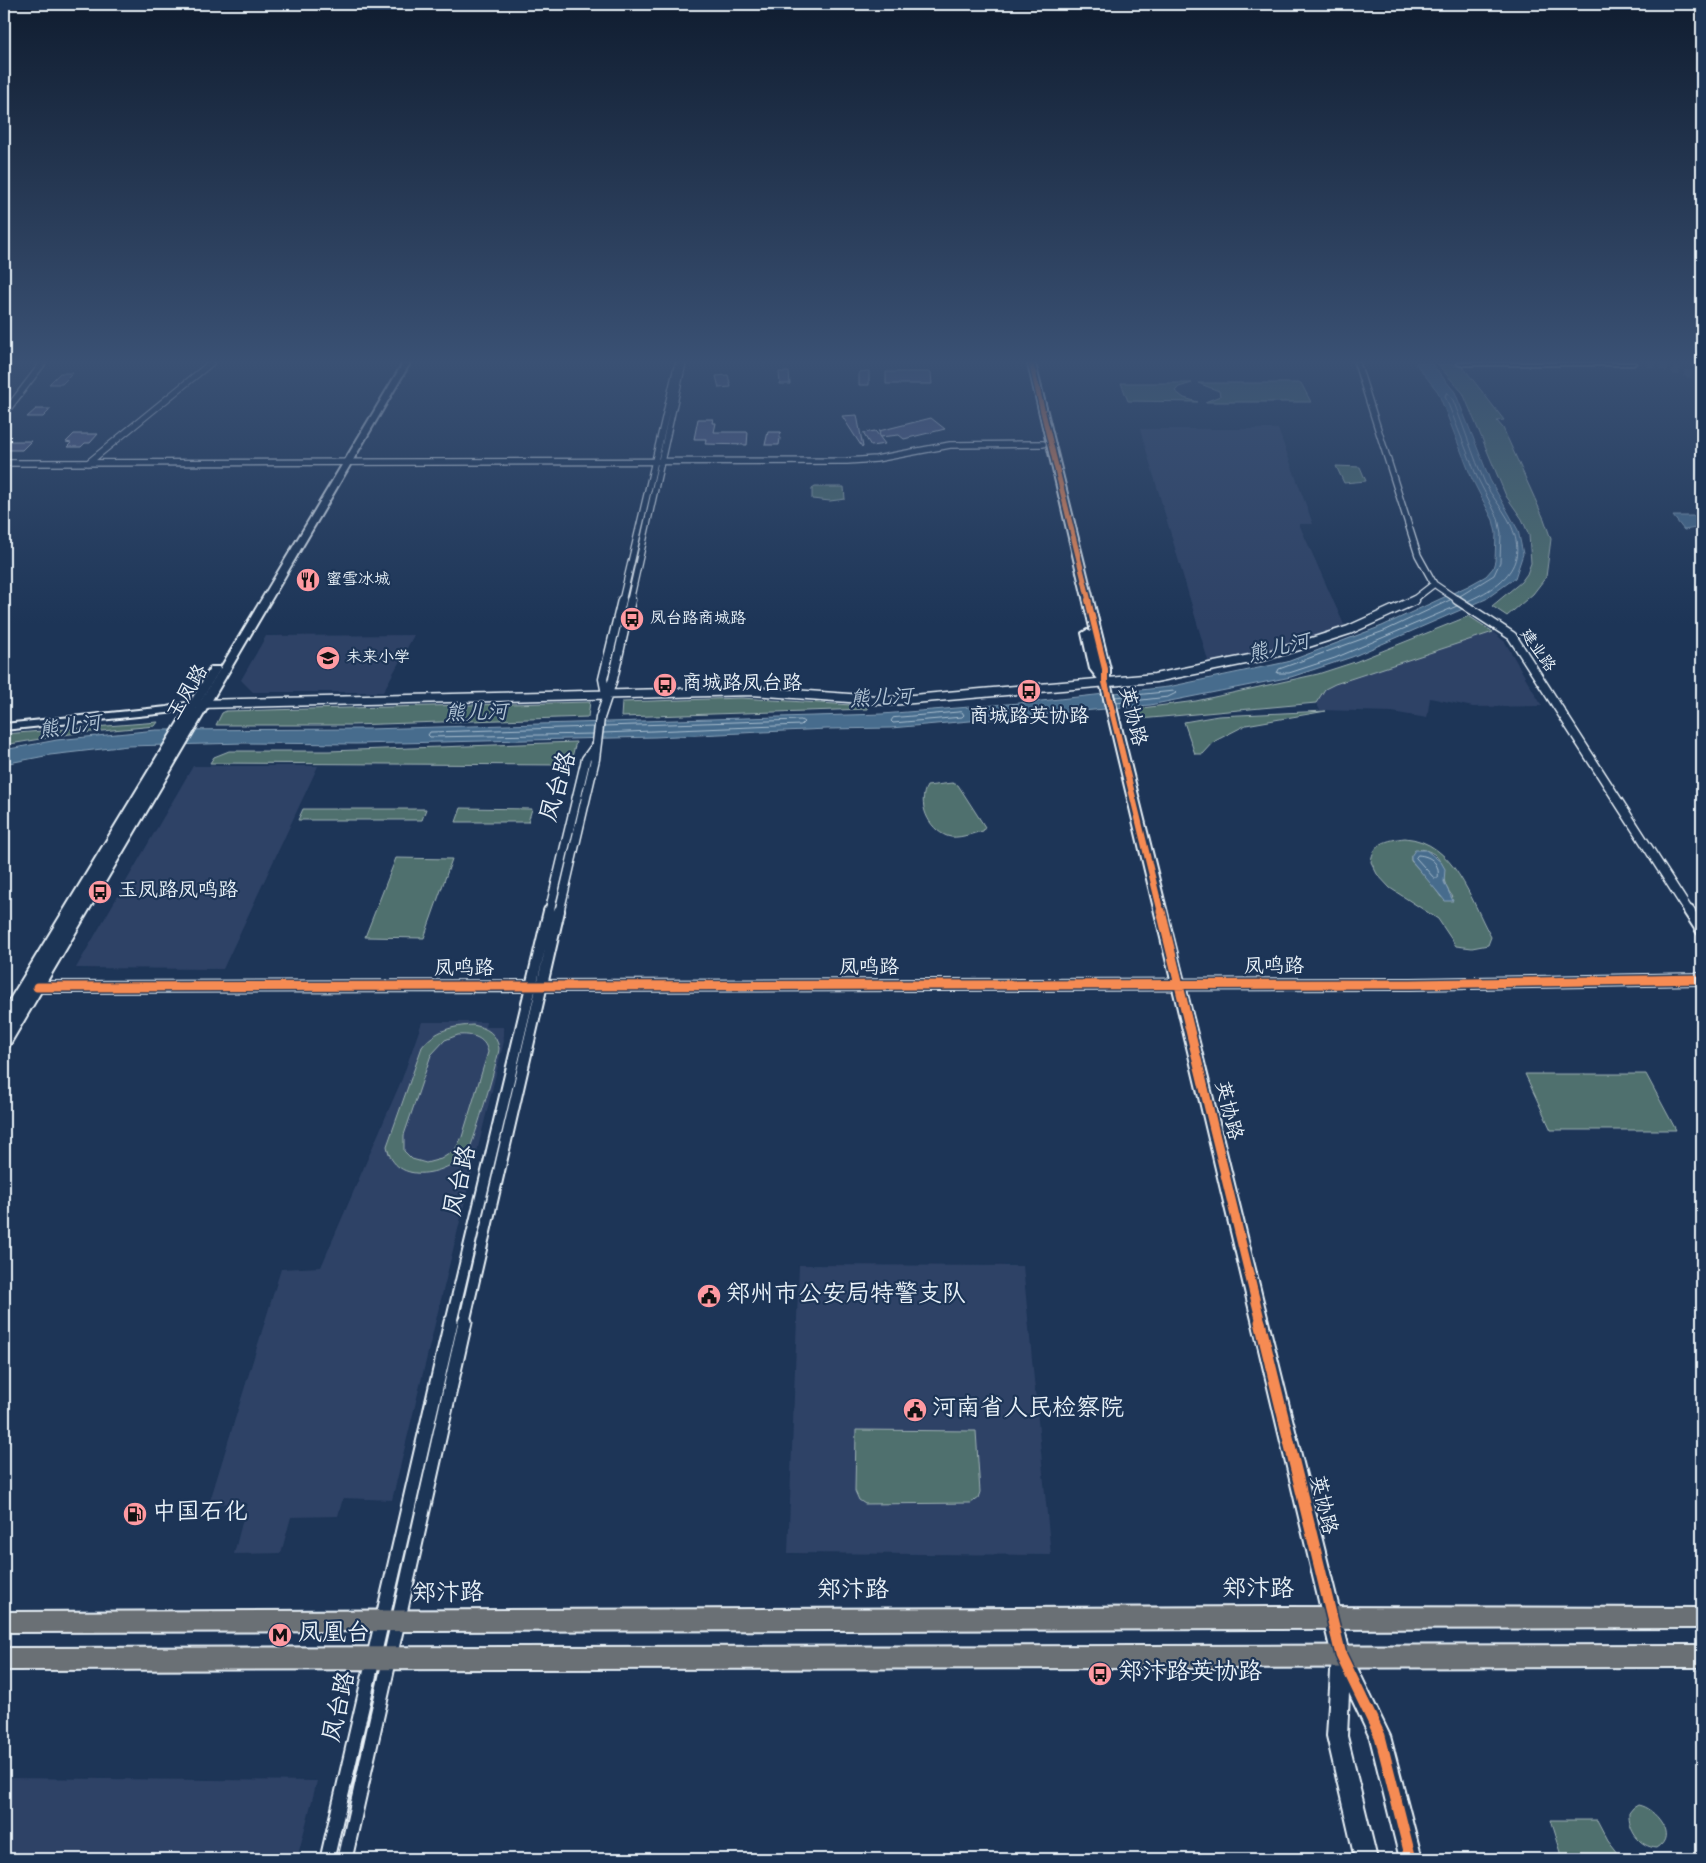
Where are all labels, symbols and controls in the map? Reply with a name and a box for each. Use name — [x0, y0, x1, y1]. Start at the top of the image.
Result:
restaurant icon: 蜜雪冰城 — [295, 567, 321, 593]
place label: 蜜雪冰城 — [326, 569, 390, 592]
bus stop icon: 凤台路商城路 — [619, 606, 645, 632]
place label: 凤台路商城路 — [650, 608, 746, 631]
street label: 建业路 — [1514, 625, 1560, 677]
water label: 熊儿河 — [1245, 628, 1316, 672]
school or university icon: 未来小学 — [315, 645, 341, 671]
place label: 未来小学 — [346, 647, 410, 670]
street label: 玉凤路 — [162, 659, 217, 726]
place label: 商城路凤台路 — [682, 671, 803, 699]
bus stop icon: 商城路凤台路 — [652, 672, 678, 698]
bus stop icon: 商城路英协路 — [1016, 678, 1042, 704]
water label: 熊儿河 — [849, 683, 916, 717]
street label: 英协路 — [1110, 685, 1152, 750]
water label: 熊儿河 — [444, 699, 511, 731]
place label: 商城路英协路 — [969, 704, 1090, 732]
water label: 熊儿河 — [37, 709, 106, 748]
street label: 凤台路 — [533, 748, 587, 826]
place label: 玉凤路凤鸣路 — [118, 878, 239, 906]
bus stop icon: 玉凤路凤鸣路 — [87, 879, 113, 905]
street label: 凤鸣路 — [1244, 954, 1305, 982]
street label: 凤鸣路 — [839, 955, 900, 983]
street label: 凤鸣路 — [434, 956, 495, 984]
street label: 英协路 — [1206, 1079, 1248, 1144]
street label: 凤台路 — [437, 1142, 487, 1220]
place label: 郑州市公安局特警支队 — [726, 1279, 966, 1313]
public building icon: 郑州市公安局特警支队 — [696, 1283, 722, 1309]
place label: 河南省人民检察院 — [932, 1393, 1124, 1427]
public building icon: 河南省人民检察院 — [902, 1397, 928, 1423]
street label: 英协路 — [1302, 1473, 1343, 1538]
place label: 中国石化 — [152, 1497, 248, 1531]
fuel station icon: 中国石化 — [122, 1501, 148, 1527]
street label: 郑汴路 — [1222, 1574, 1294, 1608]
street label: 郑汴路 — [817, 1575, 889, 1609]
street label: 郑汴路 — [412, 1577, 484, 1613]
place label: 凤凰台 — [298, 1618, 370, 1652]
metro station icon: 凤凰台 — [267, 1622, 293, 1648]
place label: 郑汴路英协路 — [1118, 1657, 1262, 1691]
bus stop icon: 郑汴路英协路 — [1087, 1661, 1113, 1687]
street label: 凤台路 — [316, 1668, 366, 1746]

